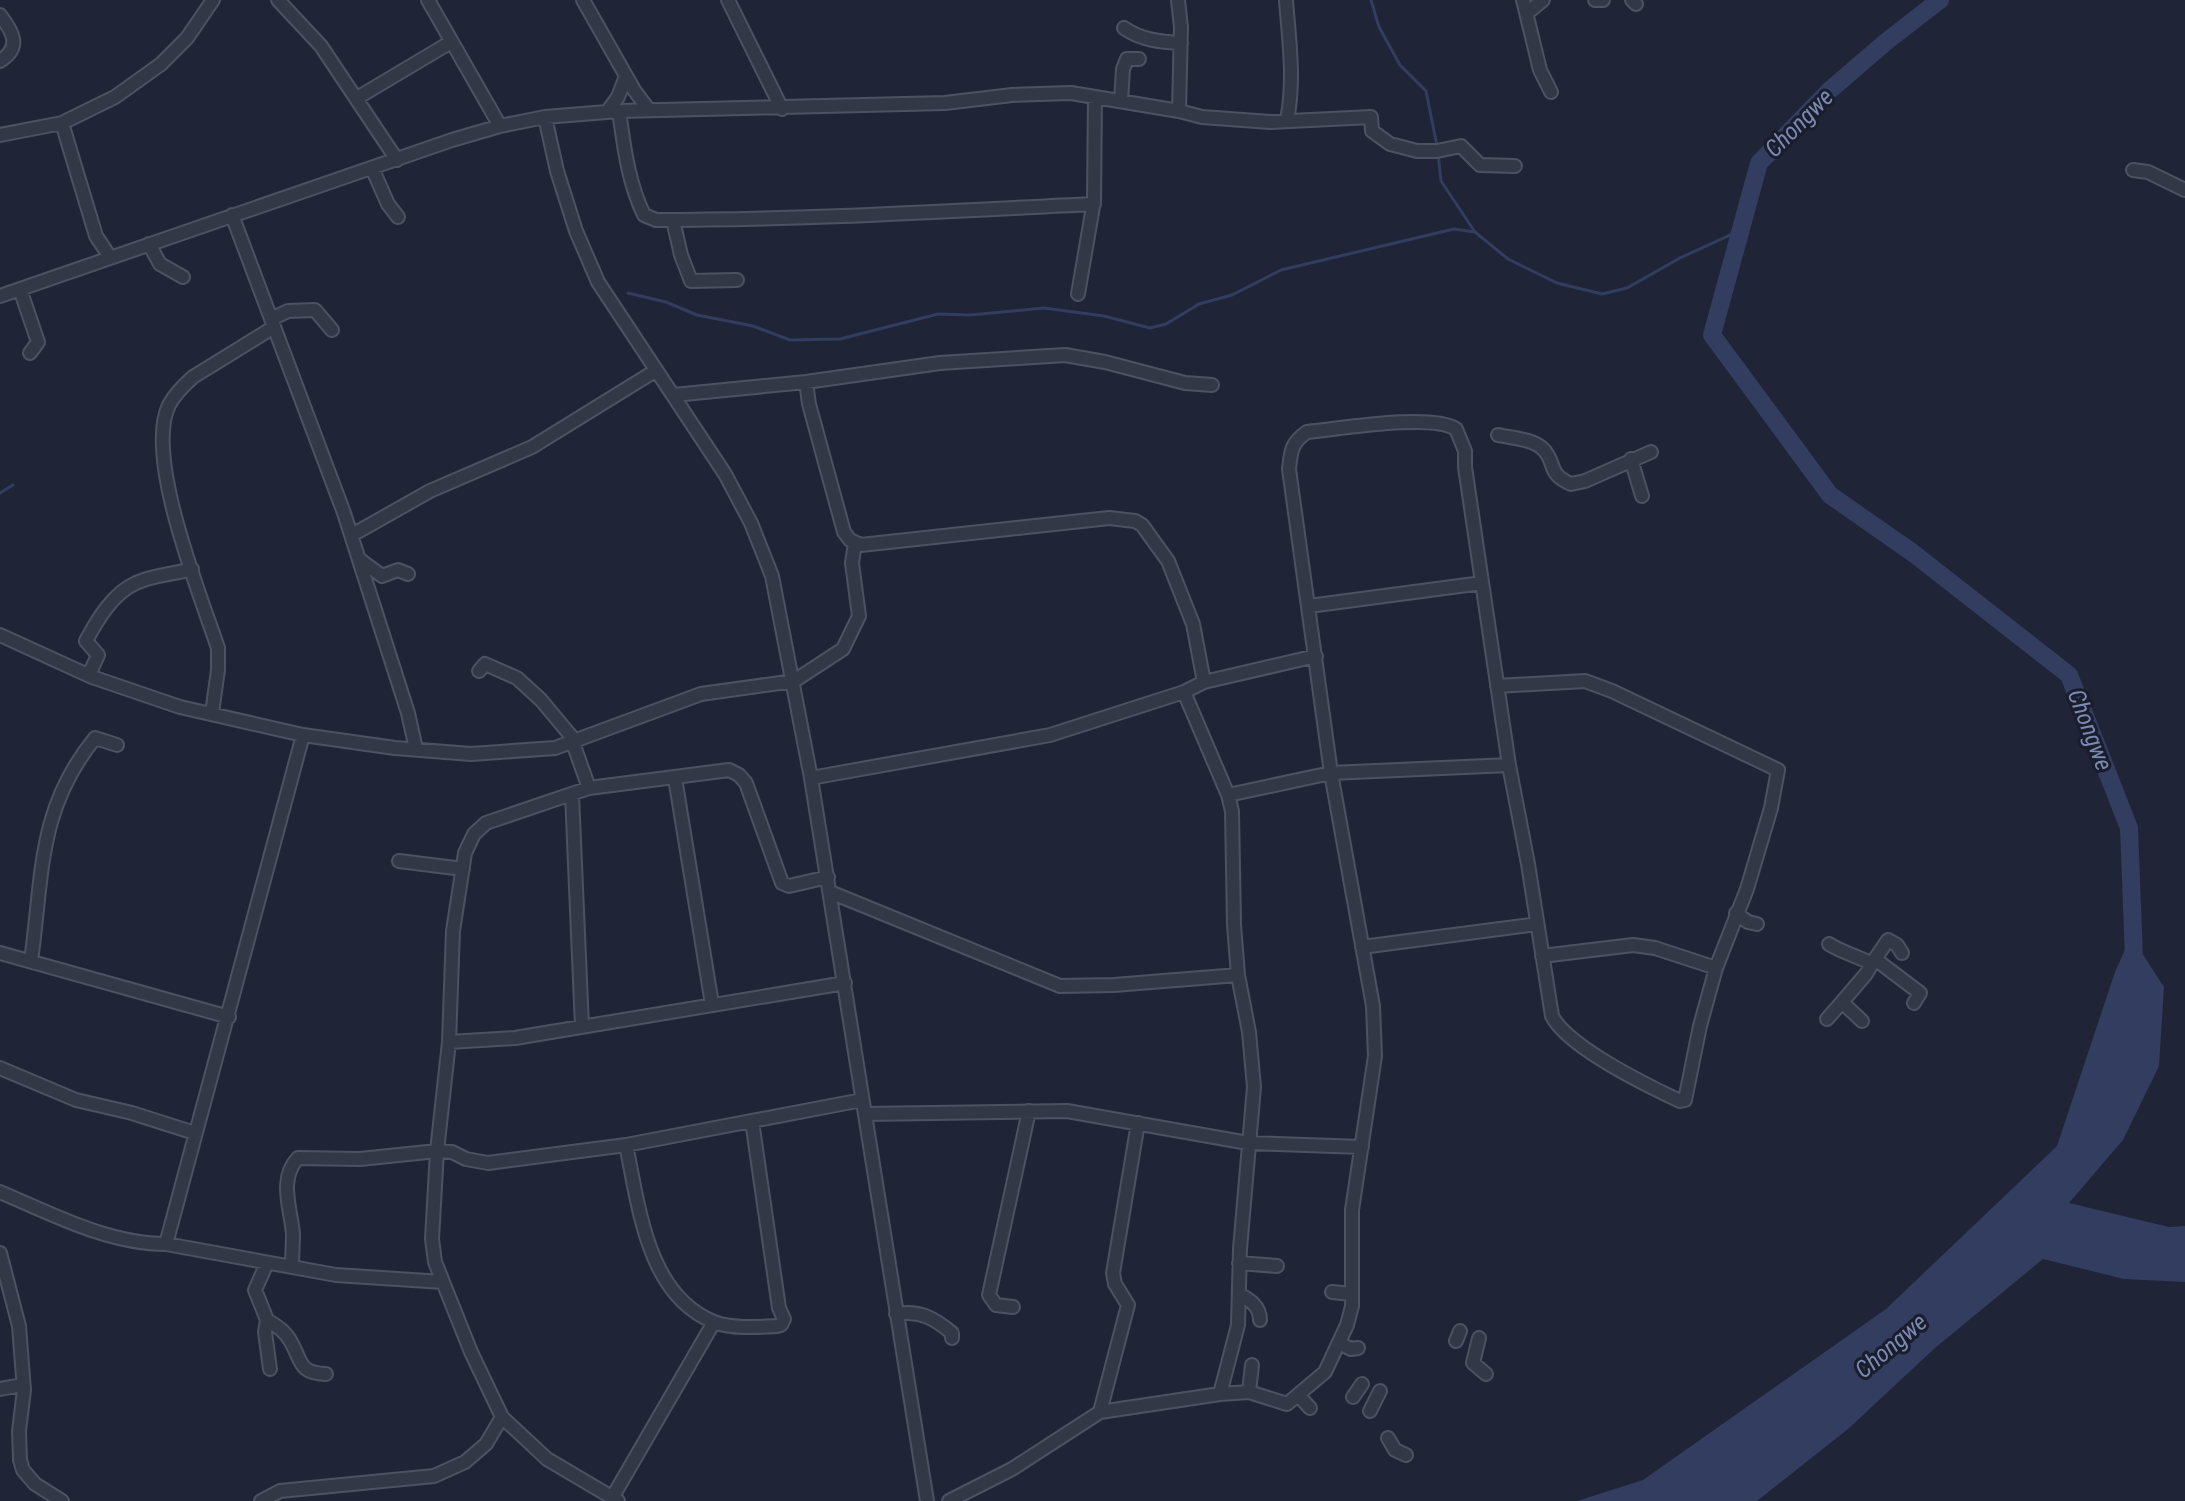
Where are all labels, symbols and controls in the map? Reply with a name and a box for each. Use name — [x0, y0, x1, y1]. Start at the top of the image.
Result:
water label: Chongwe — [1759, 83, 1839, 163]
water label: Chongwe — [2062, 685, 2118, 775]
water label: Chongwe — [1849, 1308, 1933, 1384]

